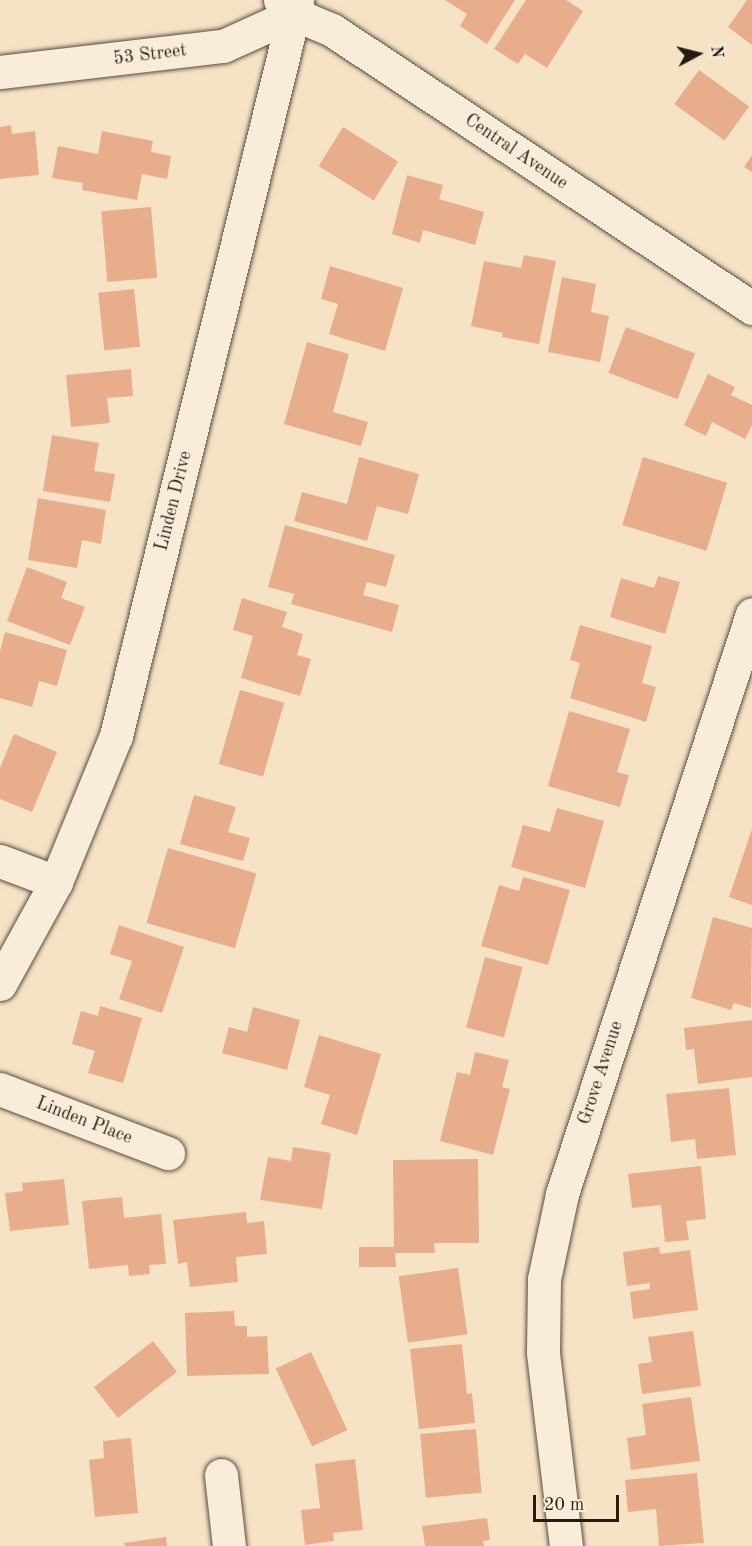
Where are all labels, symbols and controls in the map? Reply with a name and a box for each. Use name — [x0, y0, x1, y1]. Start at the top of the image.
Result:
north arrow — [668, 24, 728, 84]
street label: 53 Street — [112, 40, 188, 70]
text: N — [707, 45, 725, 59]
street label: Central Avenue — [460, 110, 572, 194]
street label: Linden Drive — [151, 449, 197, 553]
street label: Grove Avenue — [574, 1018, 628, 1128]
street label: Linden Place — [33, 1093, 135, 1149]
scale bar — [536, 1483, 622, 1521]
text: 20 m — [544, 1496, 584, 1514]

